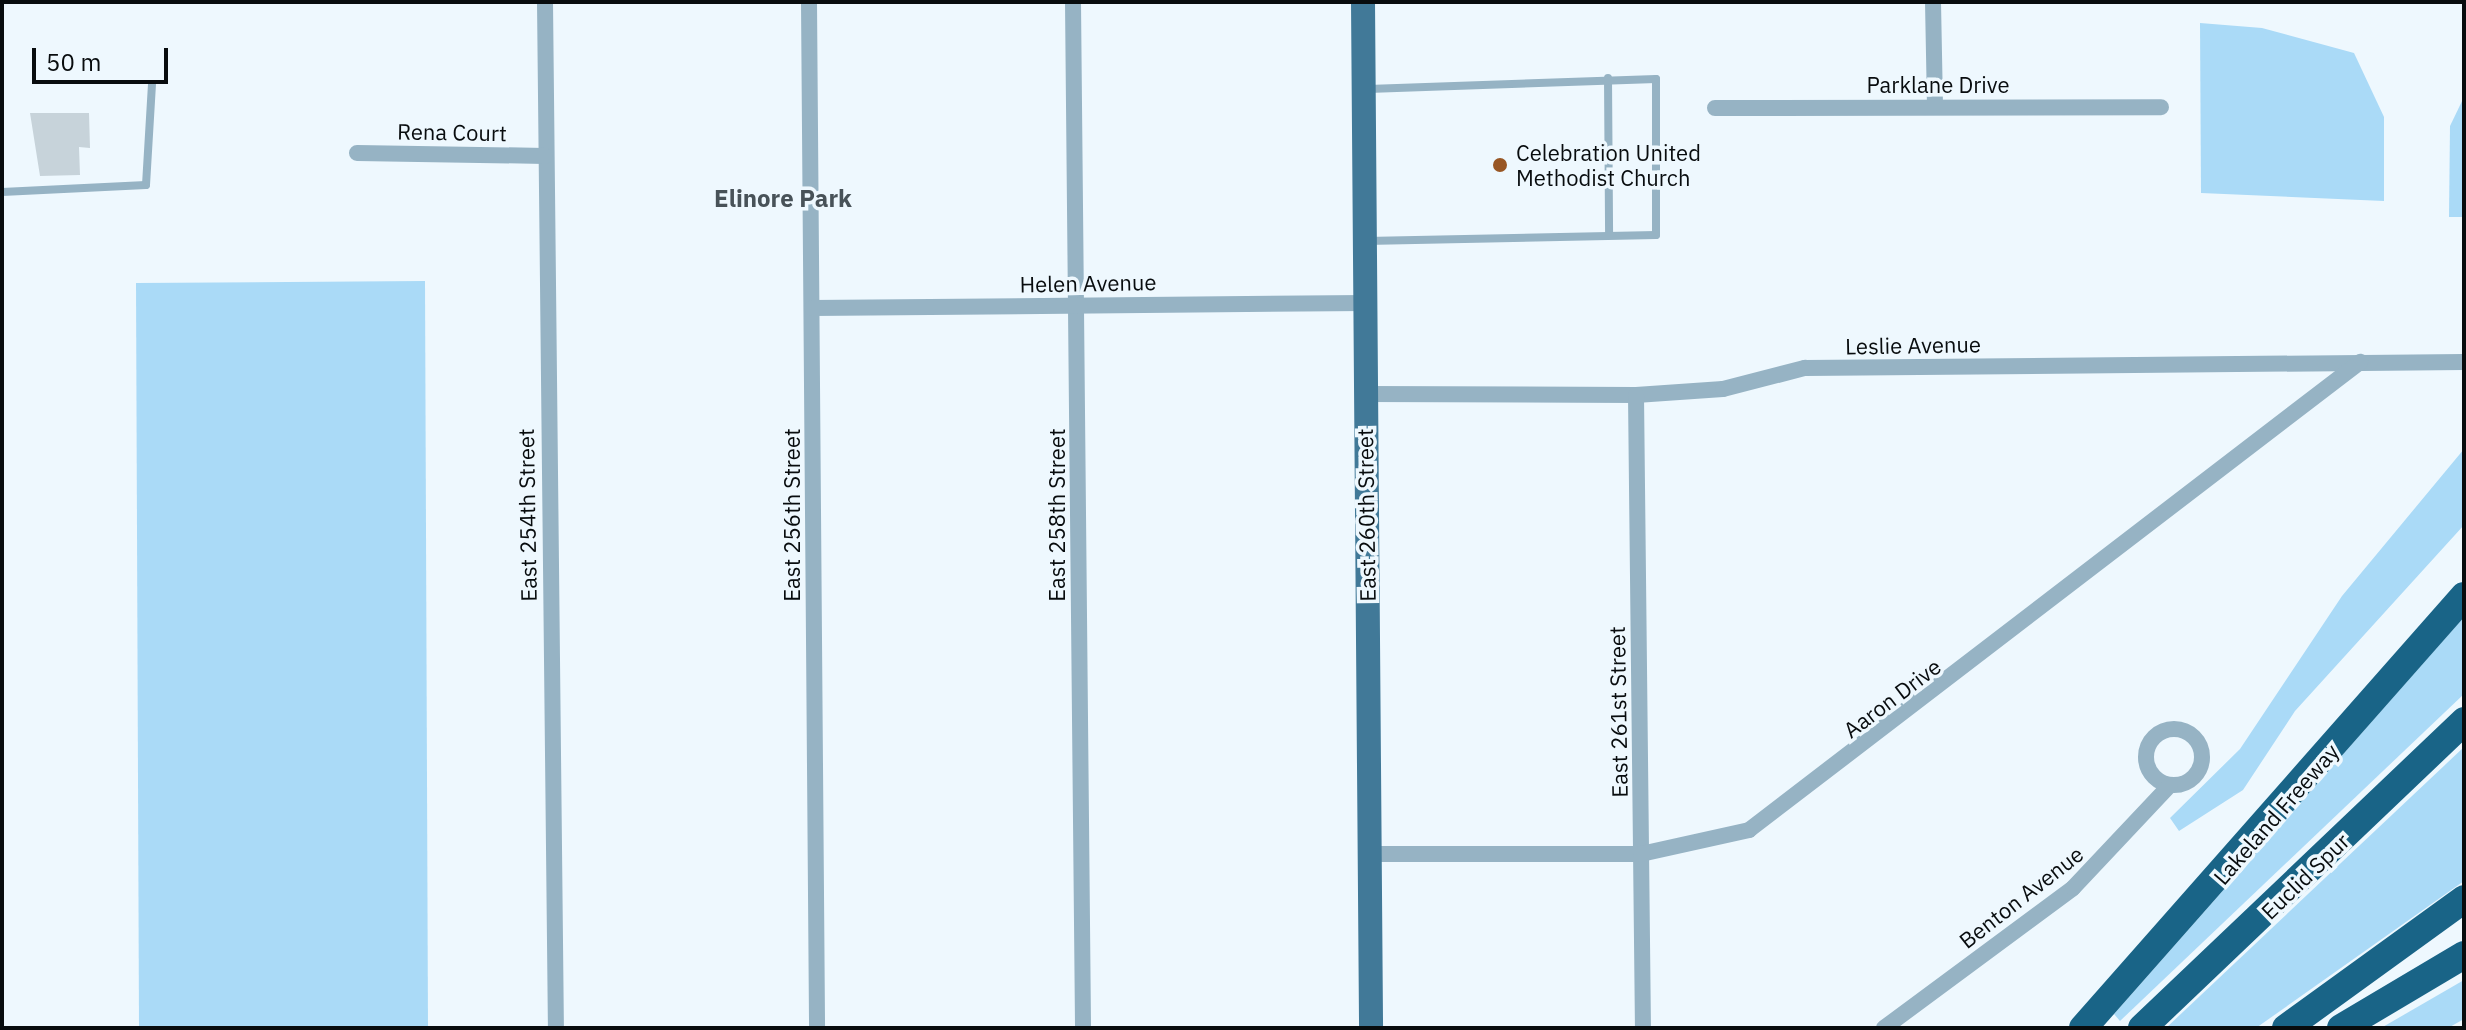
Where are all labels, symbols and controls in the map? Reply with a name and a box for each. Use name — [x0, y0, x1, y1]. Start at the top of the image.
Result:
scale bar — [36, 32, 172, 82]
text: 50 m — [46, 46, 101, 78]
street label: Parklane Drive — [1866, 72, 2010, 98]
street label: Rena Court — [397, 118, 507, 146]
place label: Celebration United Methodist Church — [1516, 139, 1701, 190]
marker: Celebration United Methodist Church — [1491, 156, 1509, 174]
district label: Elinore Park — [714, 185, 852, 213]
street label: Helen Avenue — [1019, 269, 1157, 297]
street label: Leslie Avenue — [1845, 331, 1981, 359]
street label: East 254th Street — [512, 428, 542, 602]
street label: East 256th Street — [779, 428, 805, 602]
street label: East 258th Street — [1044, 428, 1070, 602]
street label: East 260th Street — [1351, 428, 1381, 602]
street label: East 261st Street — [1603, 626, 1633, 798]
street label: Aaron Drive — [1838, 653, 1946, 743]
street label: Lakeland Freeway — [2208, 738, 2344, 890]
street label: Euclid Spur — [2256, 828, 2354, 924]
street label: Benton Avenue — [1954, 840, 2088, 954]

